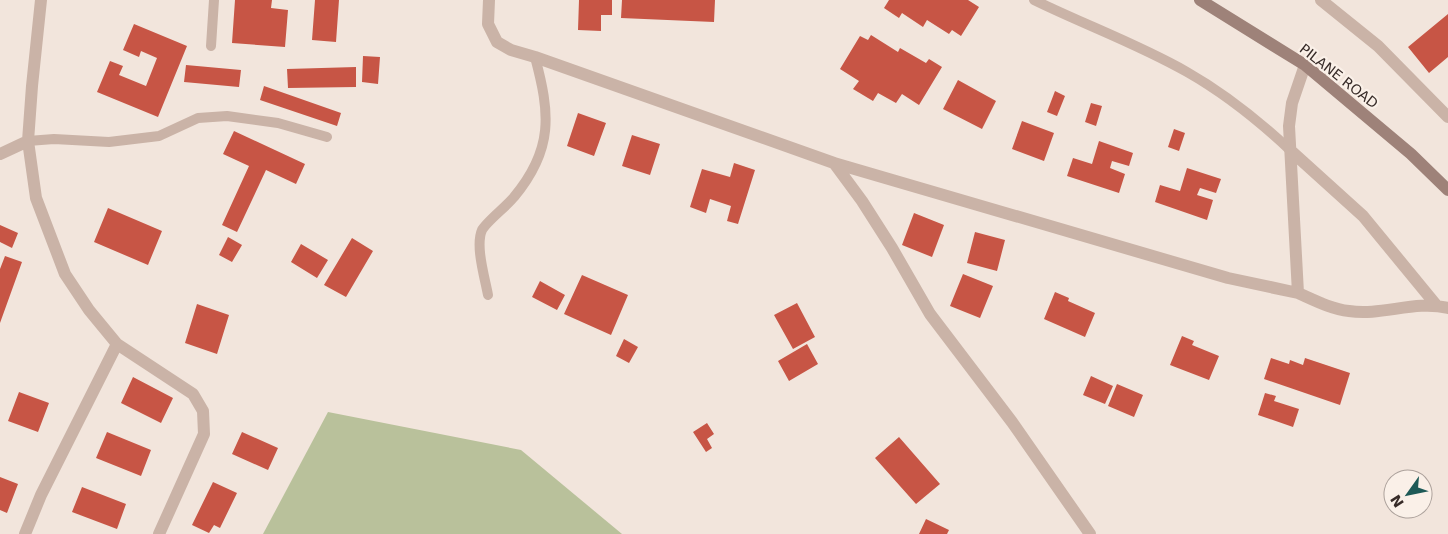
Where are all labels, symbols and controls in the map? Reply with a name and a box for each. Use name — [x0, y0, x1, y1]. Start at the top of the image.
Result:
street label: PILANE ROAD — [1297, 40, 1381, 112]
north arrow — [1383, 469, 1433, 519]
text: N — [1387, 492, 1407, 510]

